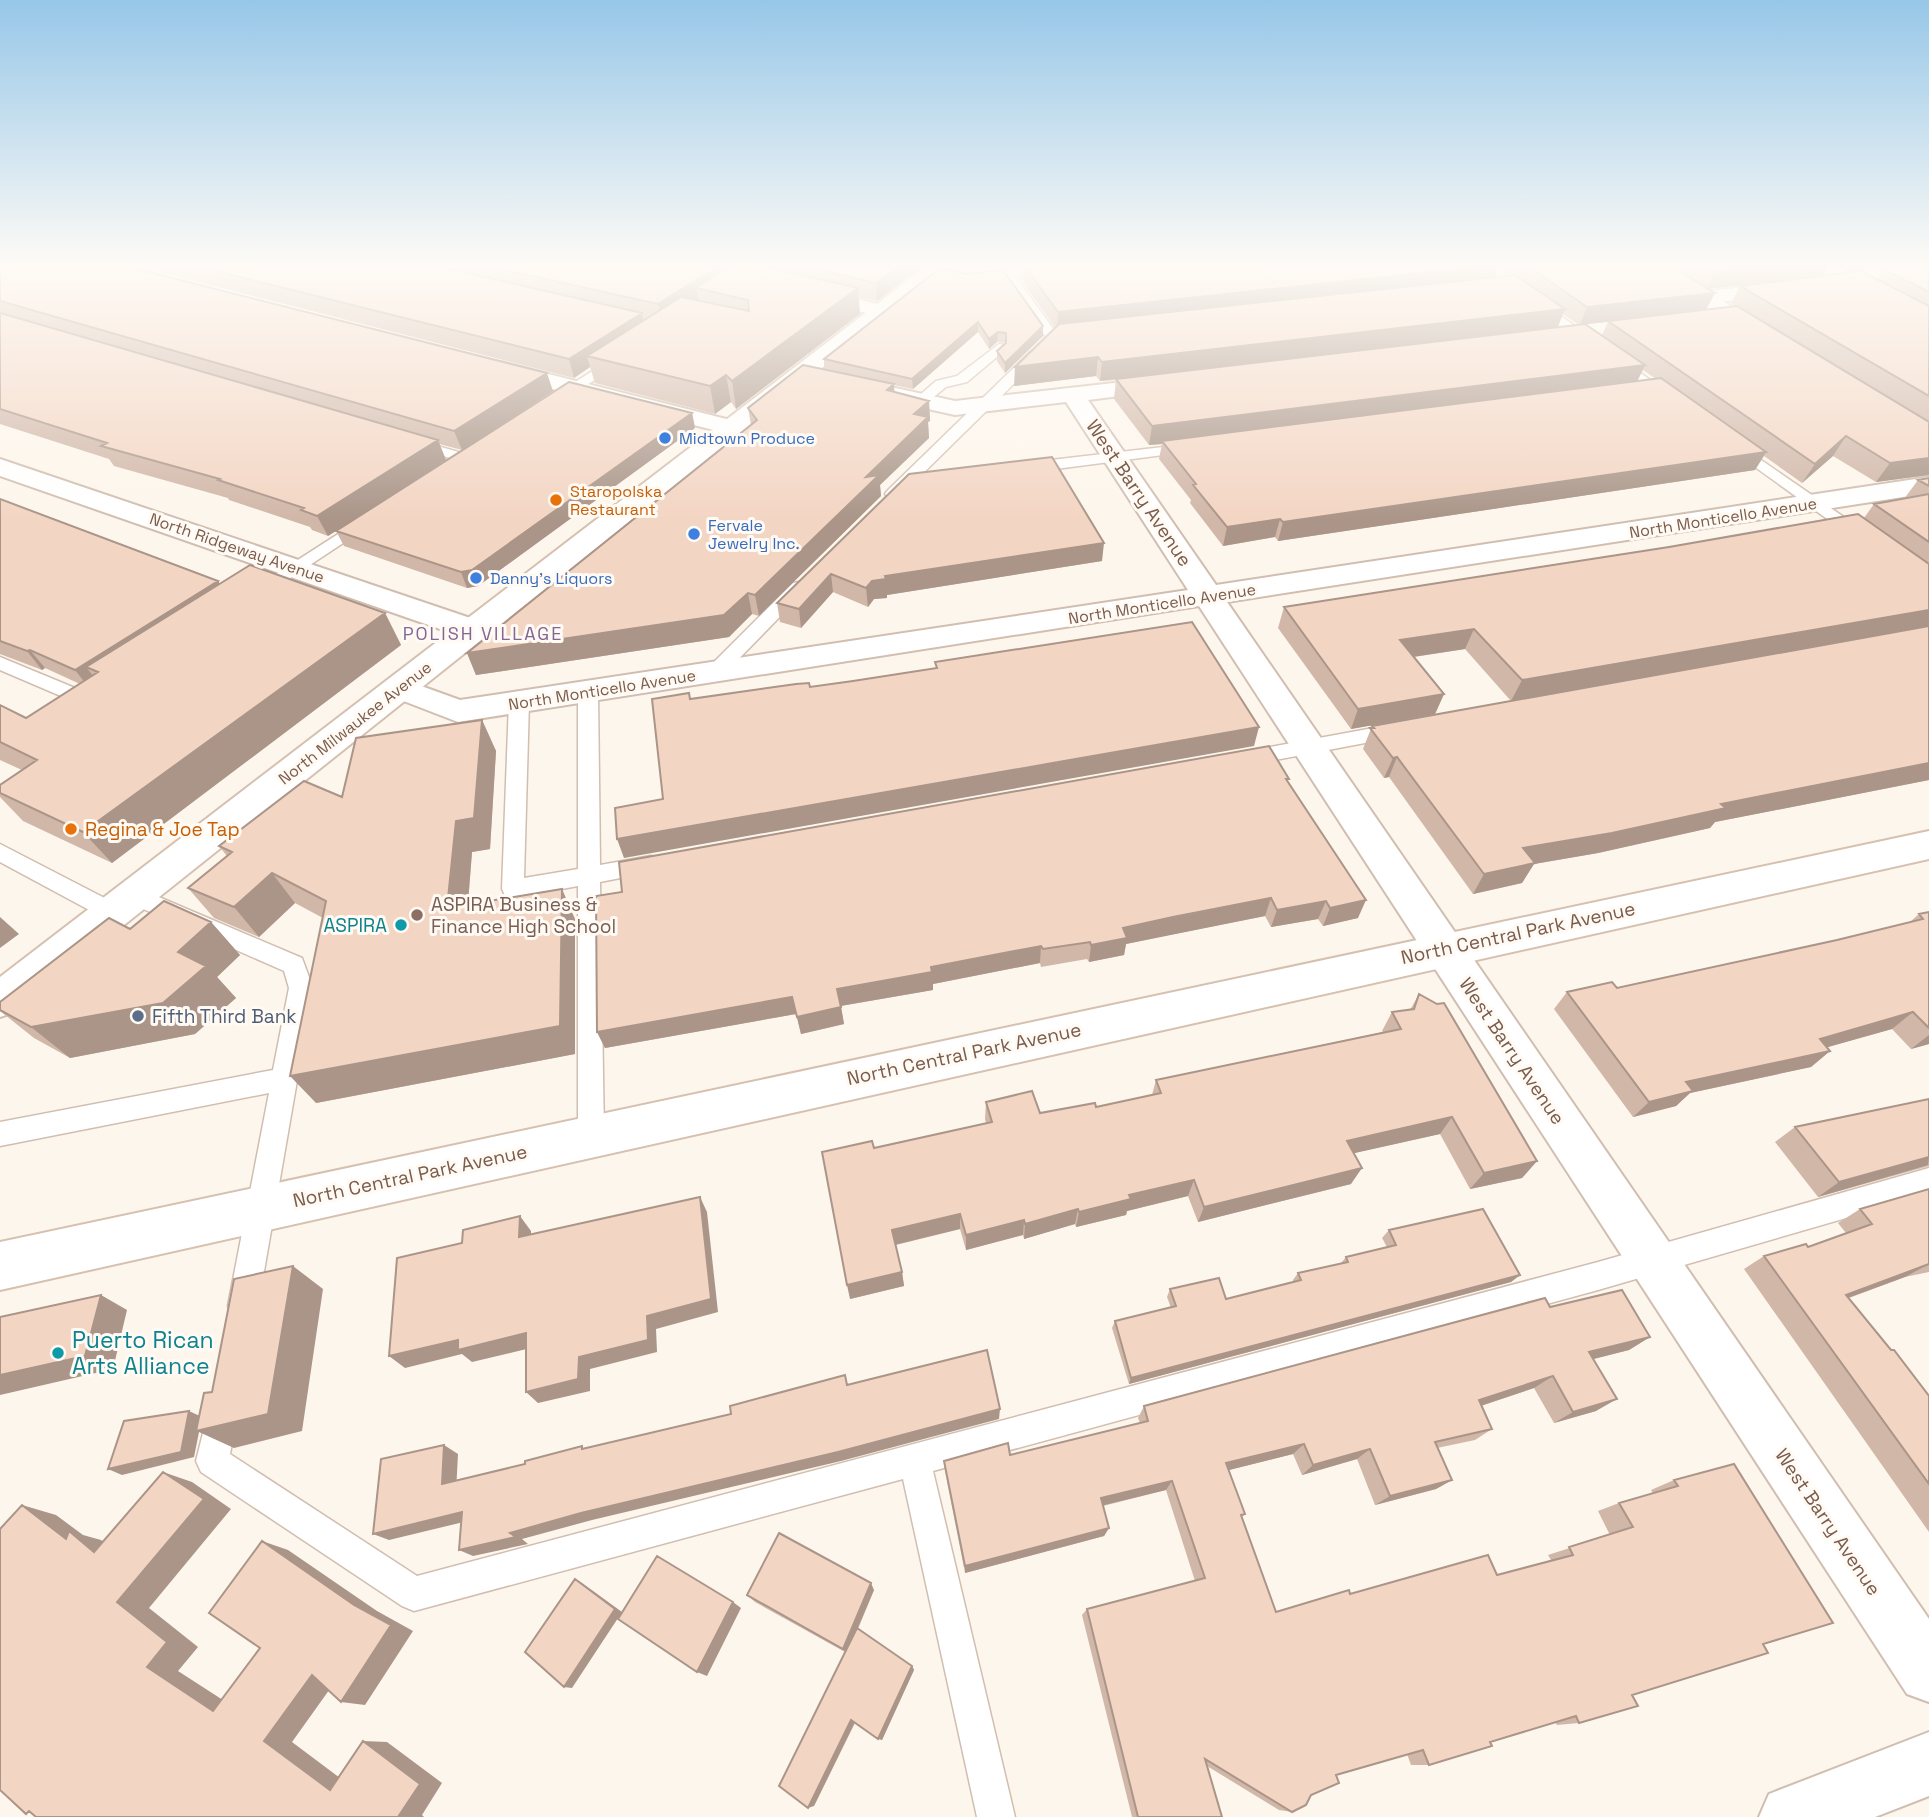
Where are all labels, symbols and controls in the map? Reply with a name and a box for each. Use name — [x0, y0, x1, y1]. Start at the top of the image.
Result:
street label: West Barry Avenue — [1080, 415, 1198, 571]
place label: Midtown Produce — [679, 428, 815, 449]
marker: Midtown Produce — [657, 430, 673, 446]
place label: Staropolska Restaurant — [570, 481, 662, 520]
marker: Staropolska Restaurant — [548, 492, 564, 508]
street label: North Monticello Avenue — [1628, 493, 1818, 543]
street label: North Ridgeway Avenue — [147, 508, 327, 588]
place label: Fervale Jewelry Inc. — [708, 515, 800, 554]
marker: Fervale Jewelry Inc. — [686, 526, 702, 542]
place label: Danny's Liquors — [490, 568, 613, 589]
marker: Danny's Liquors — [468, 570, 484, 586]
street label: North Monticello Avenue — [1067, 579, 1257, 629]
district label: POLISH VILLAGE — [403, 622, 563, 645]
street label: North Milwaukee Avenue — [274, 657, 436, 789]
street label: North Monticello Avenue — [507, 665, 697, 715]
place label: Regina & Joe Tap — [85, 817, 240, 842]
marker: Regina & Joe Tap — [63, 821, 79, 837]
place label: ASPIRA Business & Finance High School — [431, 892, 616, 939]
street label: North Central Park Avenue — [1399, 896, 1637, 970]
marker: ASPIRA Business & Finance High School — [409, 907, 425, 923]
place label: ASPIRA — [323, 913, 387, 938]
marker: ASPIRA — [393, 917, 409, 933]
street label: West Barry Avenue — [1453, 973, 1571, 1129]
place label: Fifth Third Bank — [152, 1004, 297, 1029]
marker: Fifth Third Bank — [130, 1008, 146, 1024]
street label: North Central Park Avenue — [845, 1017, 1083, 1091]
street label: North Central Park Avenue — [291, 1139, 529, 1213]
place label: Puerto Rican Arts Alliance — [72, 1325, 214, 1381]
marker: Puerto Rican Arts Alliance — [50, 1345, 66, 1361]
street label: West Barry Avenue — [1769, 1444, 1887, 1600]

